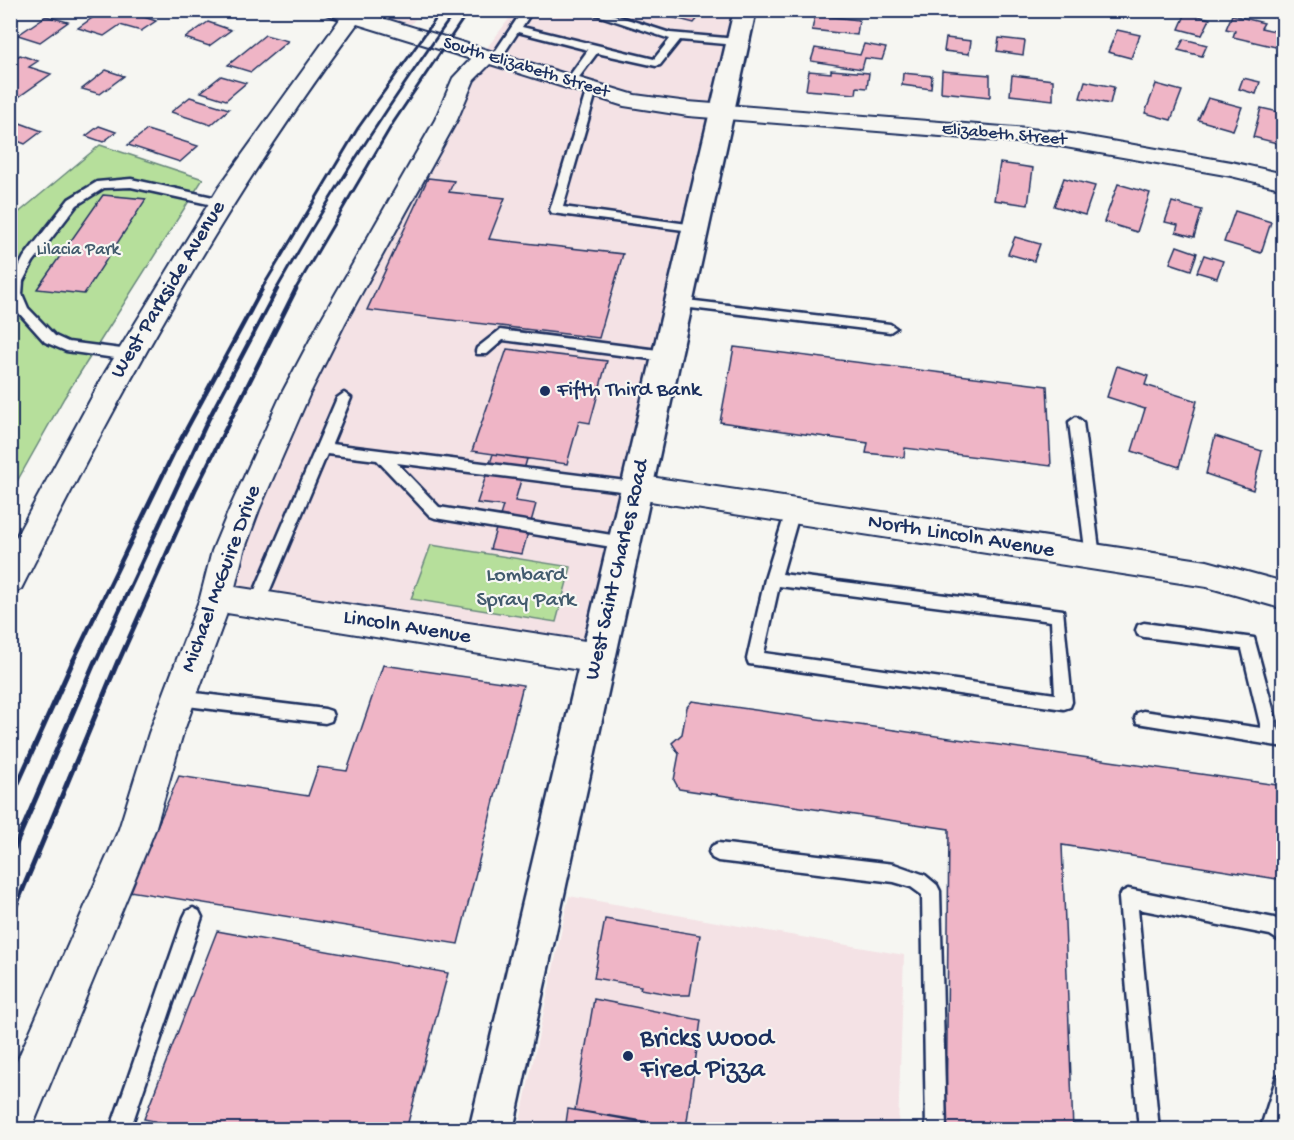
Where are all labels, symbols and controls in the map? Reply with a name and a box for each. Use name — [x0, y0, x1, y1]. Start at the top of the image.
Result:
street label: South Elizabeth Street — [440, 33, 613, 104]
street label: Elizabeth Street — [941, 119, 1069, 151]
street label: West Parkside Avenue — [106, 196, 233, 384]
park label: Lilacia Park — [36, 240, 121, 261]
place label: Fifth Third Bank — [556, 378, 703, 404]
marker: Fifth Third Bank — [538, 384, 552, 398]
street label: West Saint Charles Road — [580, 455, 657, 683]
street label: Michael McGuire Drive — [176, 481, 268, 676]
street label: North Lincoln Avenue — [866, 509, 1057, 565]
park label: Lombard Spray Park — [476, 563, 578, 614]
street label: Lincoln Avenue — [341, 605, 473, 651]
place label: Bricks Wood Fired Pizza — [639, 1024, 776, 1087]
marker: Bricks Wood Fired Pizza — [621, 1049, 635, 1063]

